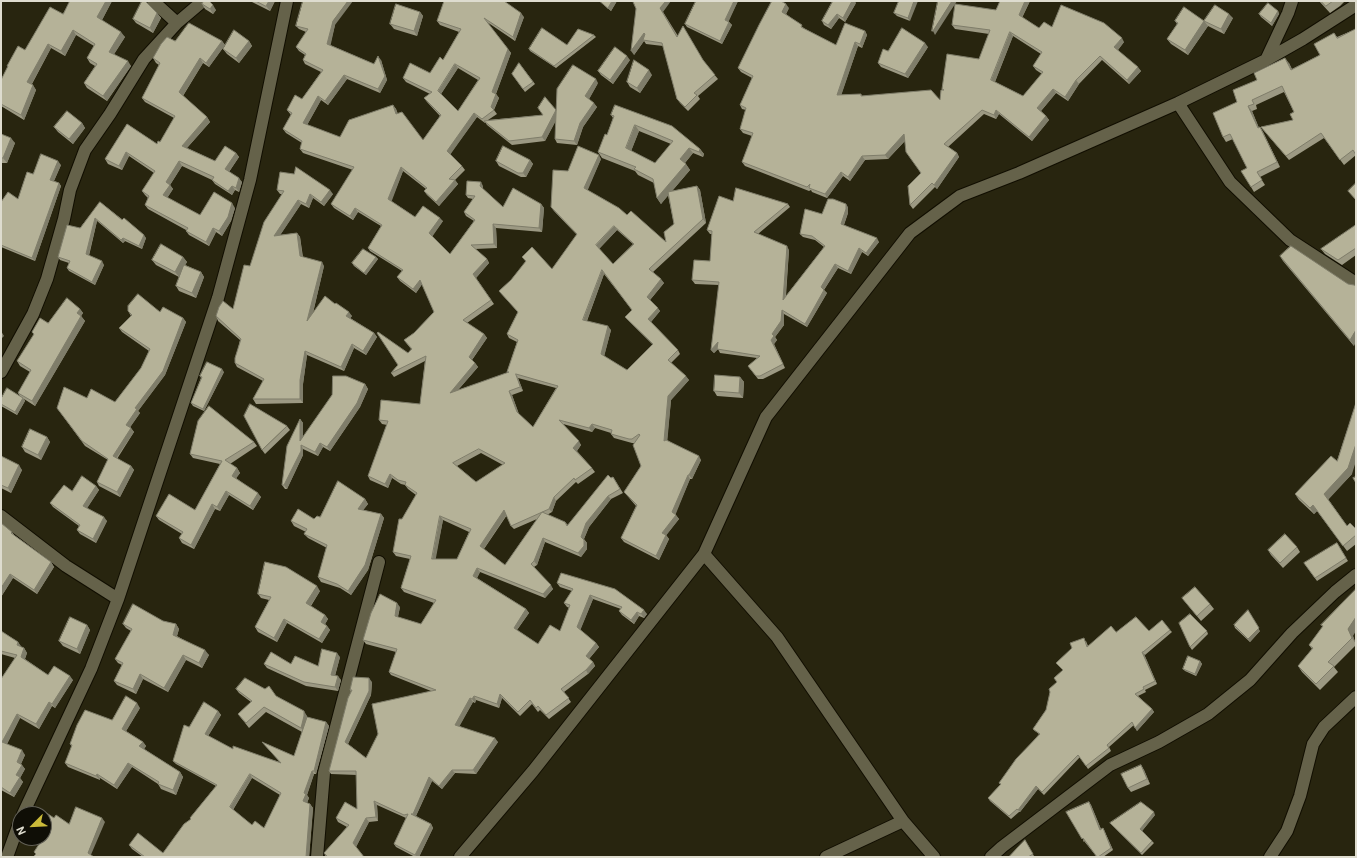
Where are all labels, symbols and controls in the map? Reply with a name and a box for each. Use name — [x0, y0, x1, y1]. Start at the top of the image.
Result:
north arrow — [12, 806, 52, 846]
text: N — [14, 824, 29, 837]

